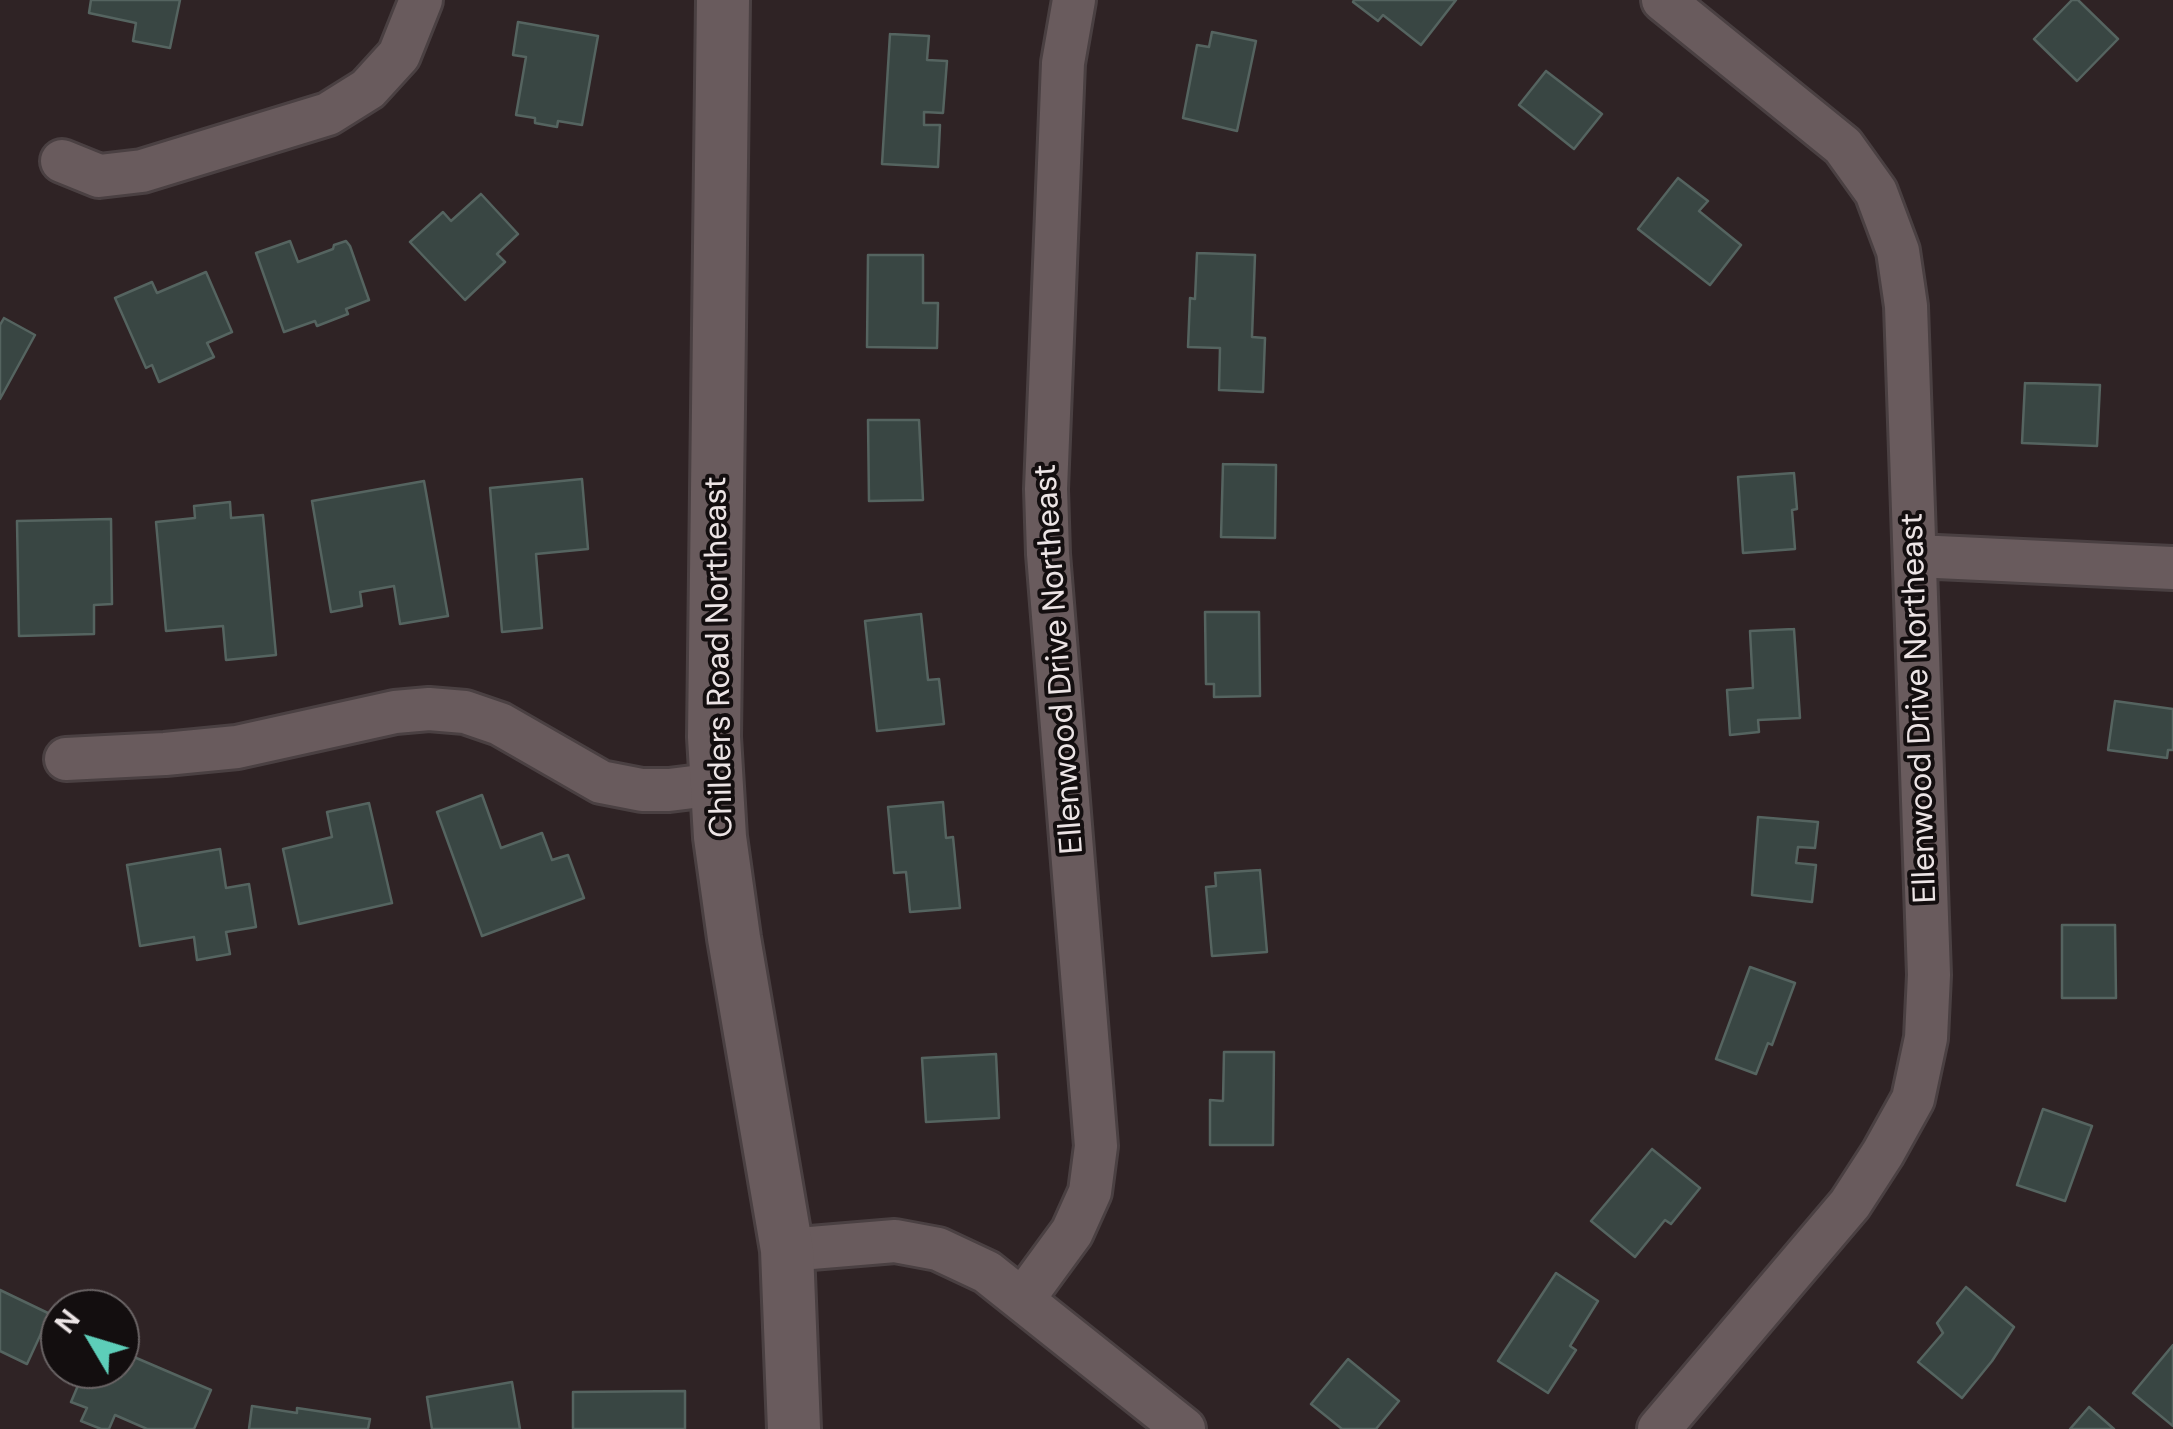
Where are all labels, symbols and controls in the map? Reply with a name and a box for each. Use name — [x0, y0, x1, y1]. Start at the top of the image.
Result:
street label: Ellenwood Drive Northeast — [1027, 463, 1093, 855]
street label: Childers Road Northeast — [698, 476, 742, 838]
street label: Ellenwood Drive Northeast — [1894, 512, 1946, 904]
north arrow — [40, 1289, 140, 1389]
text: N — [47, 1302, 88, 1341]

